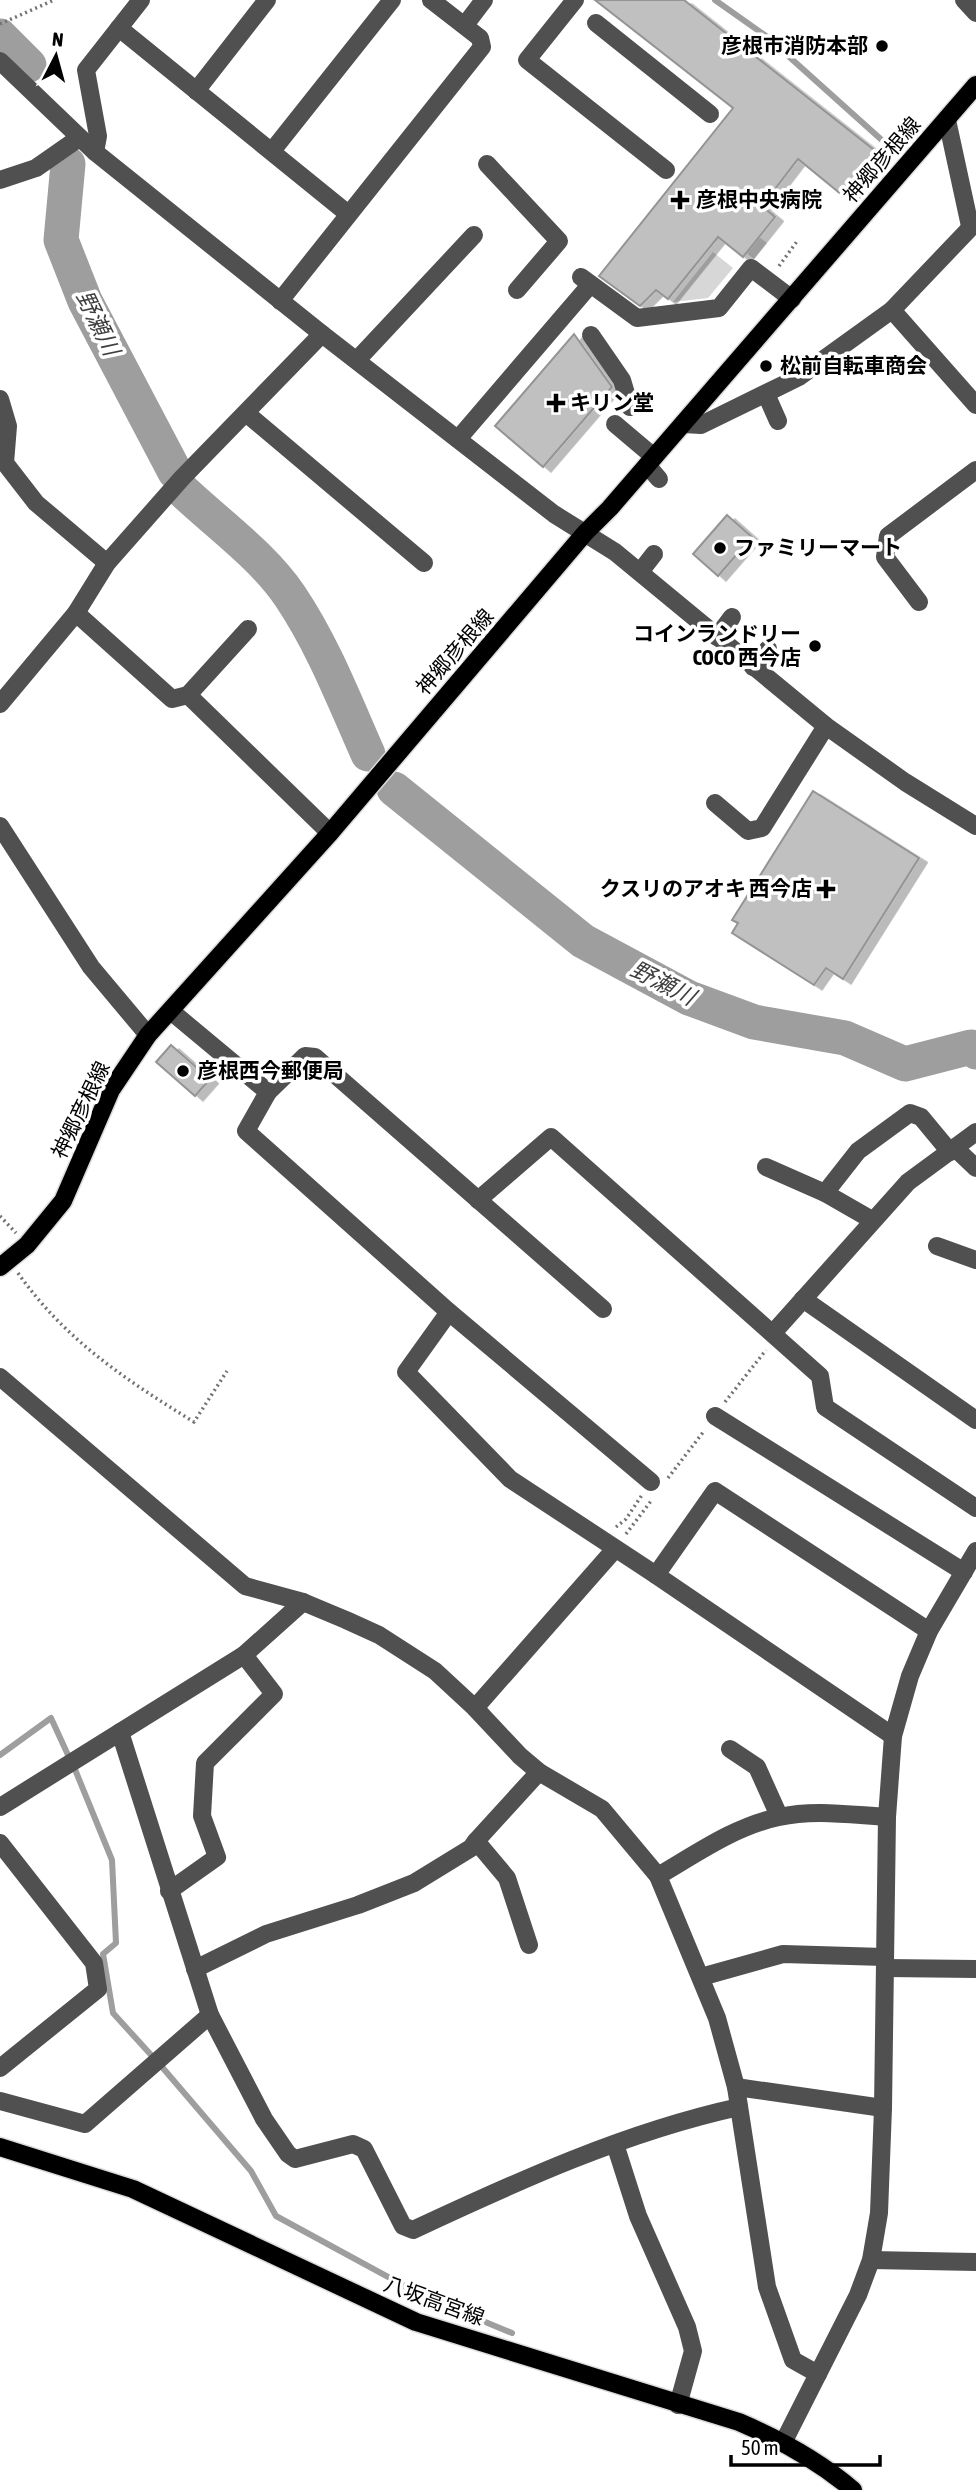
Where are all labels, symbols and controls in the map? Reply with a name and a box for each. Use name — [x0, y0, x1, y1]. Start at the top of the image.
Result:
north arrow — [21, 21, 91, 91]
text: N — [51, 28, 65, 51]
place label: 彦根市消防本部 — [721, 33, 868, 57]
marker: 彦根市消防本部 — [874, 38, 890, 54]
street label: 神郷彦根線 — [838, 112, 925, 207]
place label: 彦根中央病院 — [696, 187, 822, 211]
marker: 彦根中央病院 — [670, 190, 690, 210]
water label: 野瀬川 — [71, 286, 126, 362]
place label: 松前自転車商会 — [780, 353, 927, 377]
marker: 松前自転車商会 — [758, 358, 774, 374]
place label: キリン堂 — [570, 390, 654, 414]
marker: キリン堂 — [548, 395, 564, 411]
place label: ファミリーマート — [734, 535, 902, 559]
marker: ファミリーマート — [712, 540, 728, 556]
street label: 神郷彦根線 — [411, 604, 498, 699]
place label: コインランドリー COCO 西今店 — [633, 621, 801, 669]
marker: コインランドリー COCO 西今店 — [807, 638, 823, 654]
place label: クスリのアオキ 西今店 — [600, 876, 812, 900]
marker: クスリのアオキ 西今店 — [818, 881, 834, 897]
water label: 野瀬川 — [626, 956, 702, 1012]
street label: 神郷彦根線 — [46, 1057, 114, 1162]
place label: 彦根西今郵便局 — [197, 1058, 344, 1082]
marker: 彦根西今郵便局 — [175, 1063, 191, 1079]
street label: 八坂高宮線 — [381, 2271, 488, 2329]
scale bar — [731, 2424, 880, 2468]
text: 50 m — [741, 2435, 779, 2459]

